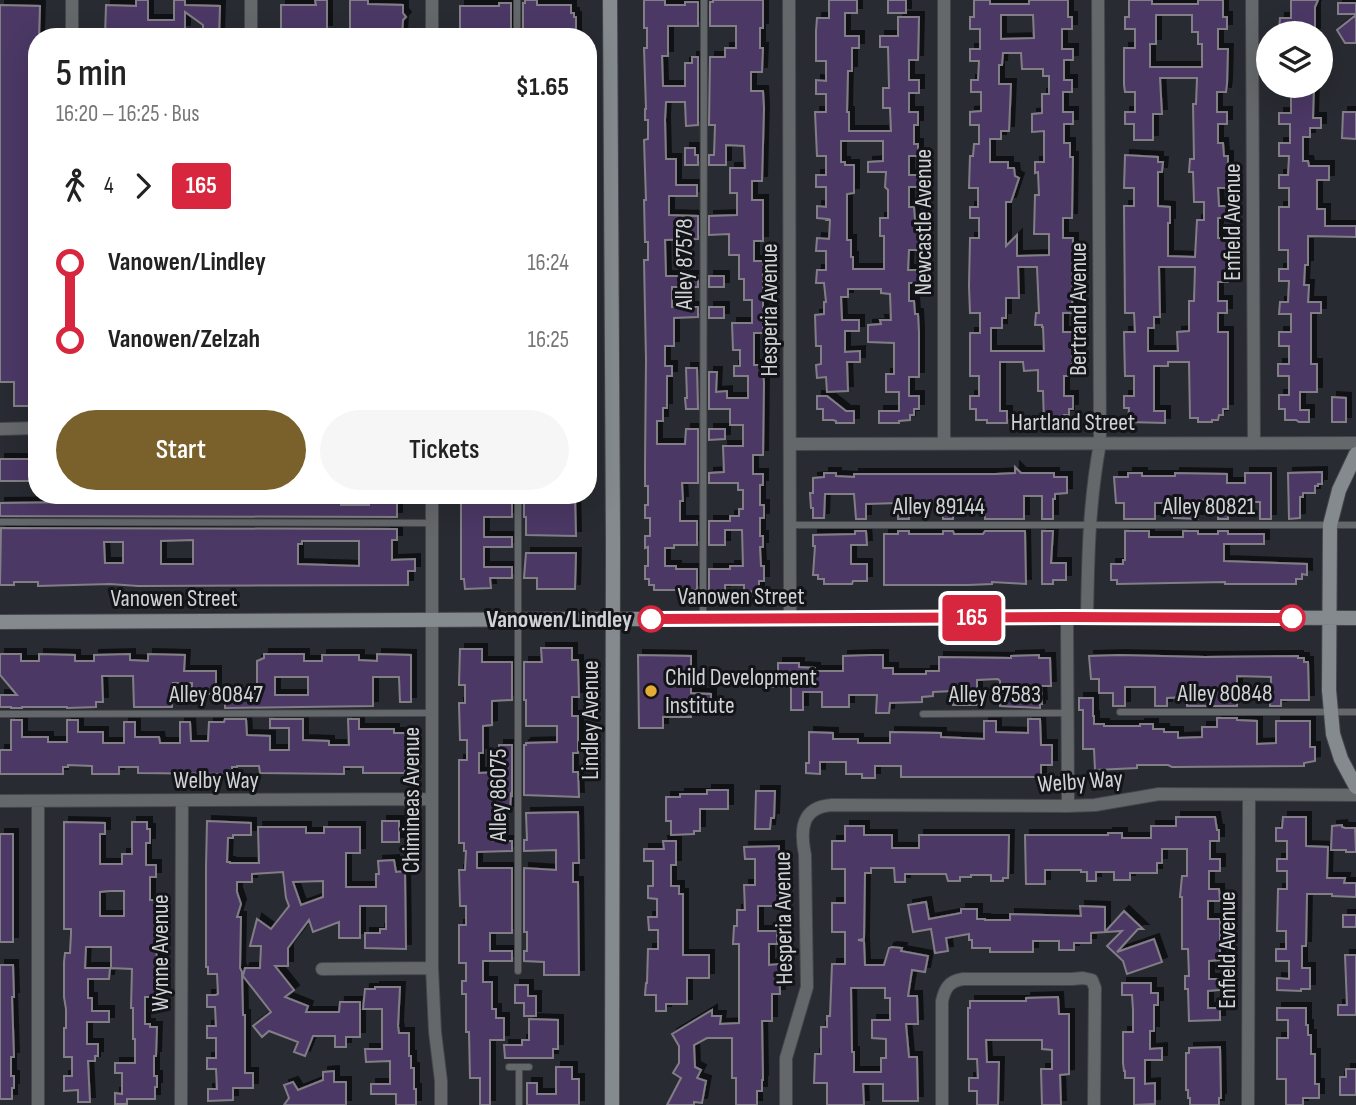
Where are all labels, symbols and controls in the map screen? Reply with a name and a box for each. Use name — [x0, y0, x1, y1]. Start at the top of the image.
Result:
map controls — [1256, 21, 1333, 98]
button: layers — [1256, 21, 1333, 98]
text: 5 min — [56, 51, 127, 96]
text: $1.65 — [516, 72, 569, 103]
text: 16:20 – 16:25 · Bus — [56, 100, 200, 128]
street label: Newcastle Avenue — [909, 149, 938, 295]
street label: Enfield Avenue — [1218, 163, 1247, 281]
icon: walk — [56, 167, 94, 205]
icon: forward — [124, 167, 162, 205]
text: 165 — [186, 171, 217, 200]
text: 4 — [104, 172, 114, 200]
street label: Alley 87578 — [670, 218, 699, 311]
street label: Bertrand Avenue — [1064, 242, 1093, 376]
street label: Hesperia Avenue — [755, 243, 784, 377]
text: Vanowen/Lindley — [108, 247, 266, 278]
text: 16:24 — [528, 249, 569, 277]
text: Vanowen/Zelzah — [108, 324, 260, 355]
text: 16:25 — [528, 326, 569, 354]
street label: Hartland Street — [1011, 408, 1135, 437]
button: Start — [56, 410, 306, 490]
button: Tickets — [320, 410, 569, 490]
street label: Alley 89144 — [892, 492, 985, 521]
street label: Alley 80821 — [1162, 492, 1256, 521]
street label: Vanowen Street — [677, 582, 805, 611]
street label: Vanowen Street — [110, 584, 238, 613]
line badge: 165 — [932, 595, 1012, 641]
text: 165 — [956, 603, 988, 632]
place label: Vanowen/Lindley — [486, 605, 632, 634]
unlabelled marker — [1279, 605, 1305, 631]
marker: Vanowen/Lindley — [638, 606, 664, 632]
street label: Lindley Avenue — [576, 660, 605, 780]
place label: Child Development Institute — [665, 663, 817, 720]
street label: Alley 80848 — [1177, 679, 1272, 708]
street label: Alley 80847 — [168, 680, 263, 709]
street label: Alley 87583 — [948, 680, 1041, 709]
marker: Child Development Institute — [643, 683, 659, 699]
street label: Chimineas Avenue — [397, 727, 426, 873]
street label: Alley 86075 — [484, 749, 513, 842]
street label: Welby Way — [1036, 764, 1124, 799]
street label: Welby Way — [173, 766, 259, 795]
street label: Hesperia Avenue — [768, 851, 799, 985]
street label: Enfield Avenue — [1213, 891, 1242, 1009]
street label: Wynne Avenue — [146, 894, 175, 1012]

